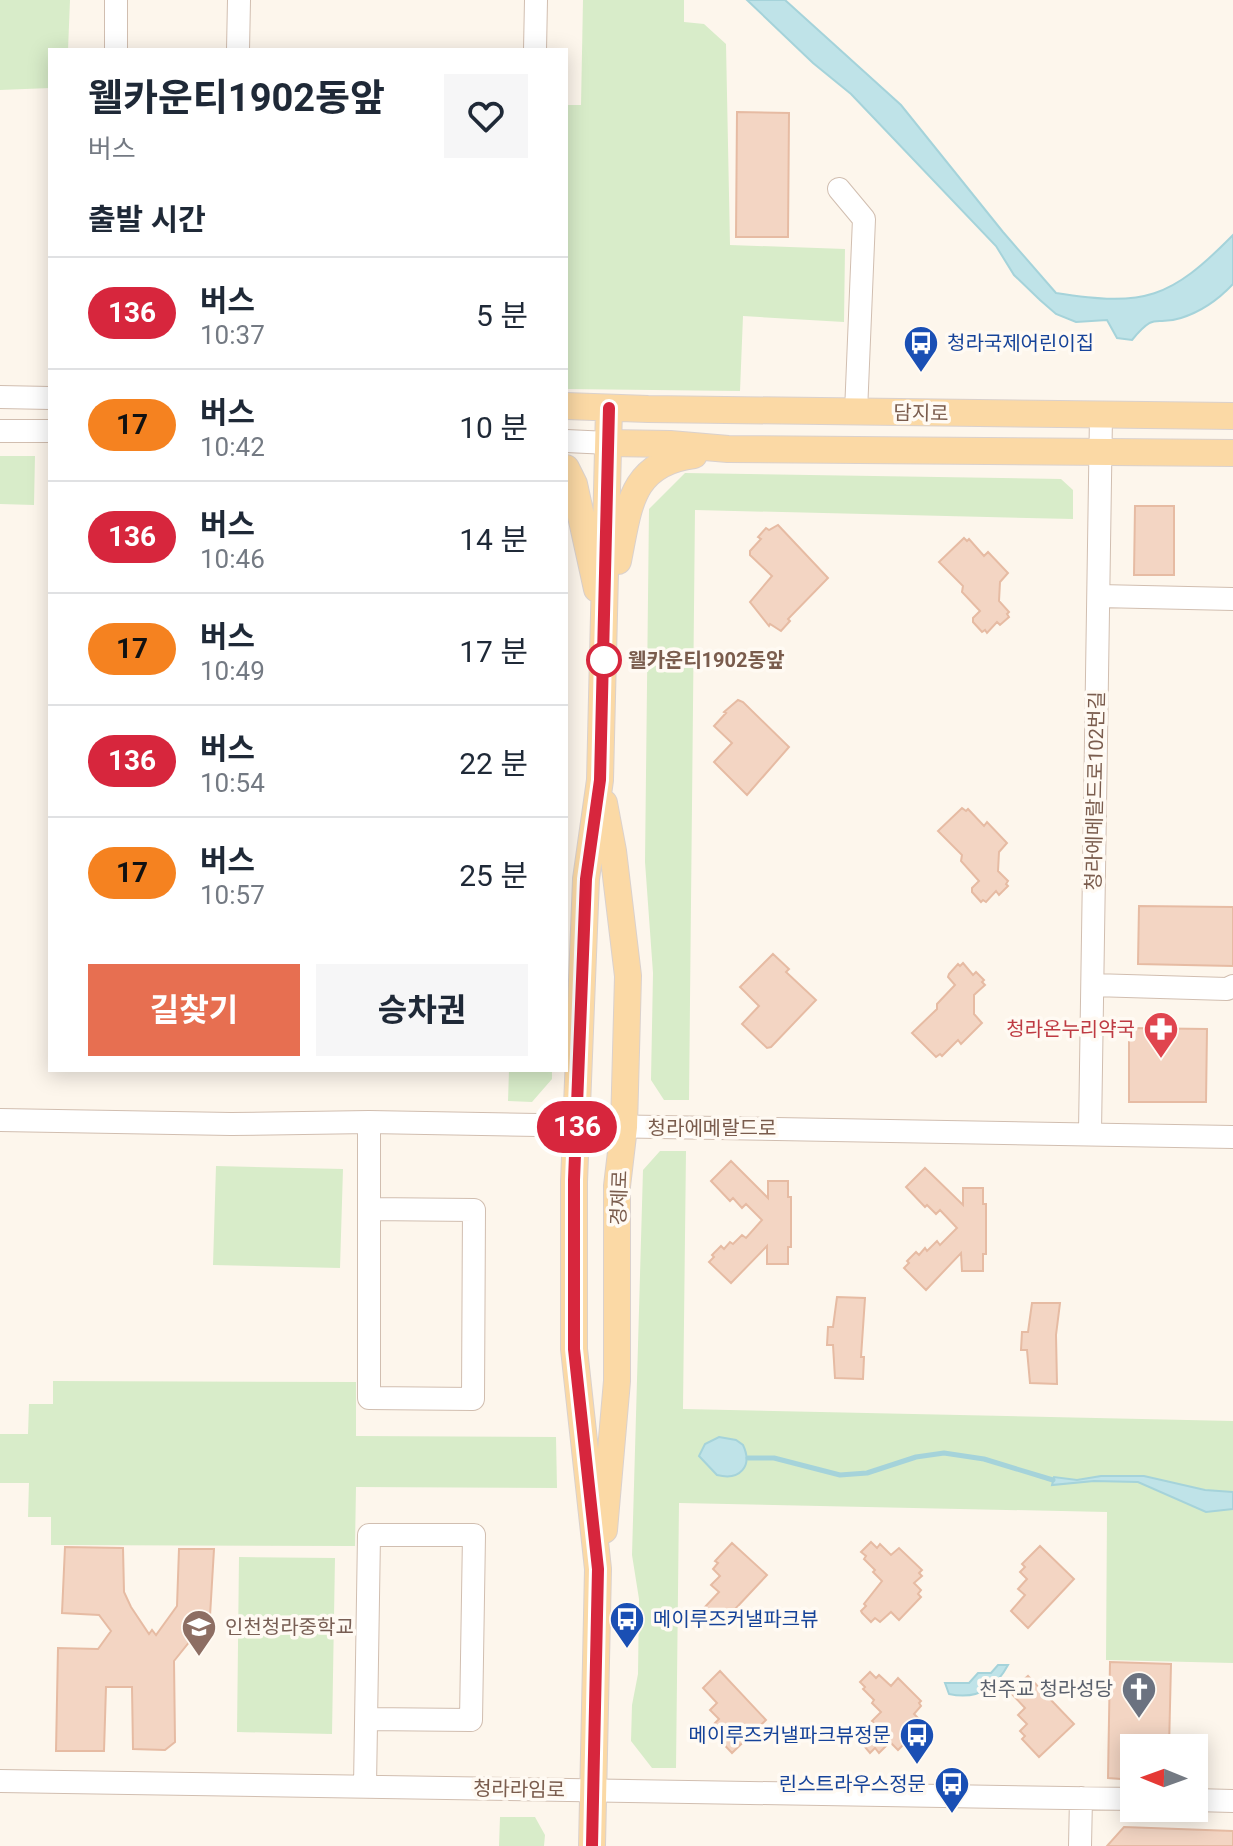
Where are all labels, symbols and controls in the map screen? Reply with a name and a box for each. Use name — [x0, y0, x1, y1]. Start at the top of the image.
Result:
button: heart — [444, 74, 528, 158]
text: 웰카운티1902동앞 — [88, 76, 385, 120]
text: 버스 — [88, 134, 136, 164]
text: 출발 시간 — [88, 202, 206, 237]
text: 버스 — [200, 283, 255, 318]
text: 136 — [108, 296, 156, 329]
text: 5 분 — [476, 298, 528, 333]
text: 10:37 — [200, 320, 265, 350]
bus stop icon: 청라국제어린이집 — [902, 324, 940, 374]
place label: 청라국제어린이집 — [947, 331, 1094, 355]
text: 버스 — [200, 395, 255, 430]
street label: 담지로 — [893, 401, 949, 425]
text: 17 — [116, 408, 148, 441]
text: 10 분 — [459, 410, 528, 445]
text: 10:42 — [200, 432, 265, 462]
text: 버스 — [200, 507, 255, 542]
text: 136 — [108, 520, 156, 553]
text: 14 분 — [459, 522, 528, 557]
text: 10:46 — [200, 544, 265, 574]
text: 버스 — [200, 619, 255, 654]
text: 17 — [116, 632, 148, 665]
text: 17 분 — [459, 634, 528, 669]
marker: 웰카운티1902동앞 — [587, 643, 621, 677]
place label: 웰카운티1902동앞 — [628, 648, 785, 672]
text: 10:49 — [200, 656, 265, 686]
street label: 청라에메랄드로102번길 — [1081, 691, 1109, 891]
text: 버스 — [200, 731, 255, 766]
text: 136 — [108, 744, 156, 777]
text: 22 분 — [459, 746, 528, 781]
text: 10:54 — [200, 768, 265, 798]
text: 버스 — [200, 843, 255, 878]
text: 17 — [116, 856, 148, 889]
text: 25 분 — [459, 858, 528, 893]
text: 10:57 — [200, 880, 265, 910]
button: 길찾기 — [88, 964, 300, 1056]
button: 승차권 — [316, 964, 528, 1056]
pharmacy icon: 청라온누리약국 — [1142, 1010, 1180, 1060]
place label: 청라온누리약국 — [1006, 1017, 1135, 1041]
line badge: 136 — [531, 1101, 623, 1153]
text: 136 — [553, 1110, 601, 1143]
street label: 청라에메랄드로 — [648, 1116, 776, 1140]
street label: 경제로 — [606, 1170, 632, 1226]
bus stop icon: 메이루즈커낼파크뷰 — [608, 1600, 646, 1650]
place label: 메이루즈커낼파크뷰 — [653, 1607, 819, 1631]
school or university icon: 인천청라중학교 — [180, 1608, 218, 1658]
place label: 인천청라중학교 — [225, 1615, 354, 1639]
church icon: 천주교 청라성당 — [1120, 1670, 1158, 1720]
place label: 천주교 청라성당 — [979, 1677, 1113, 1701]
bus stop icon: 메이루즈커낼파크뷰정문 — [898, 1716, 936, 1766]
place label: 메이루즈커낼파크뷰정문 — [689, 1723, 891, 1747]
north arrow — [1120, 1734, 1208, 1822]
map controls — [1120, 1734, 1208, 1822]
bus stop icon: 린스트라우스정문 — [933, 1765, 971, 1815]
place label: 린스트라우스정문 — [779, 1772, 926, 1796]
street label: 청라라임로 — [473, 1776, 565, 1802]

